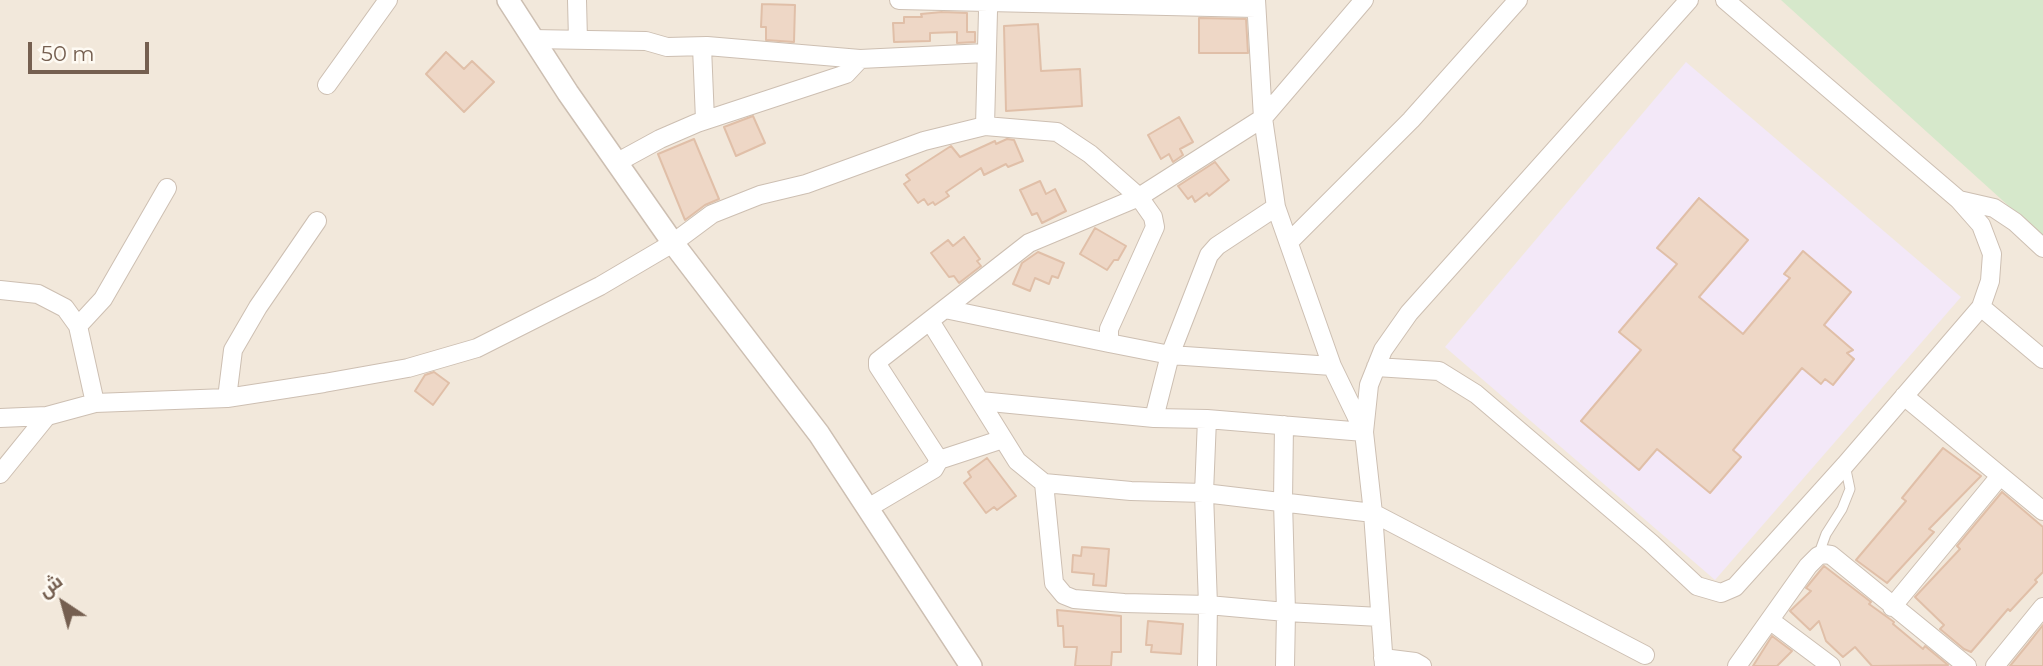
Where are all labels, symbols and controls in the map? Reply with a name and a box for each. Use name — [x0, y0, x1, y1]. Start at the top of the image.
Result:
scale bar — [32, 28, 152, 72]
text: 50 m — [41, 41, 95, 66]
north arrow — [28, 568, 98, 638]
text: ش — [34, 569, 67, 602]

